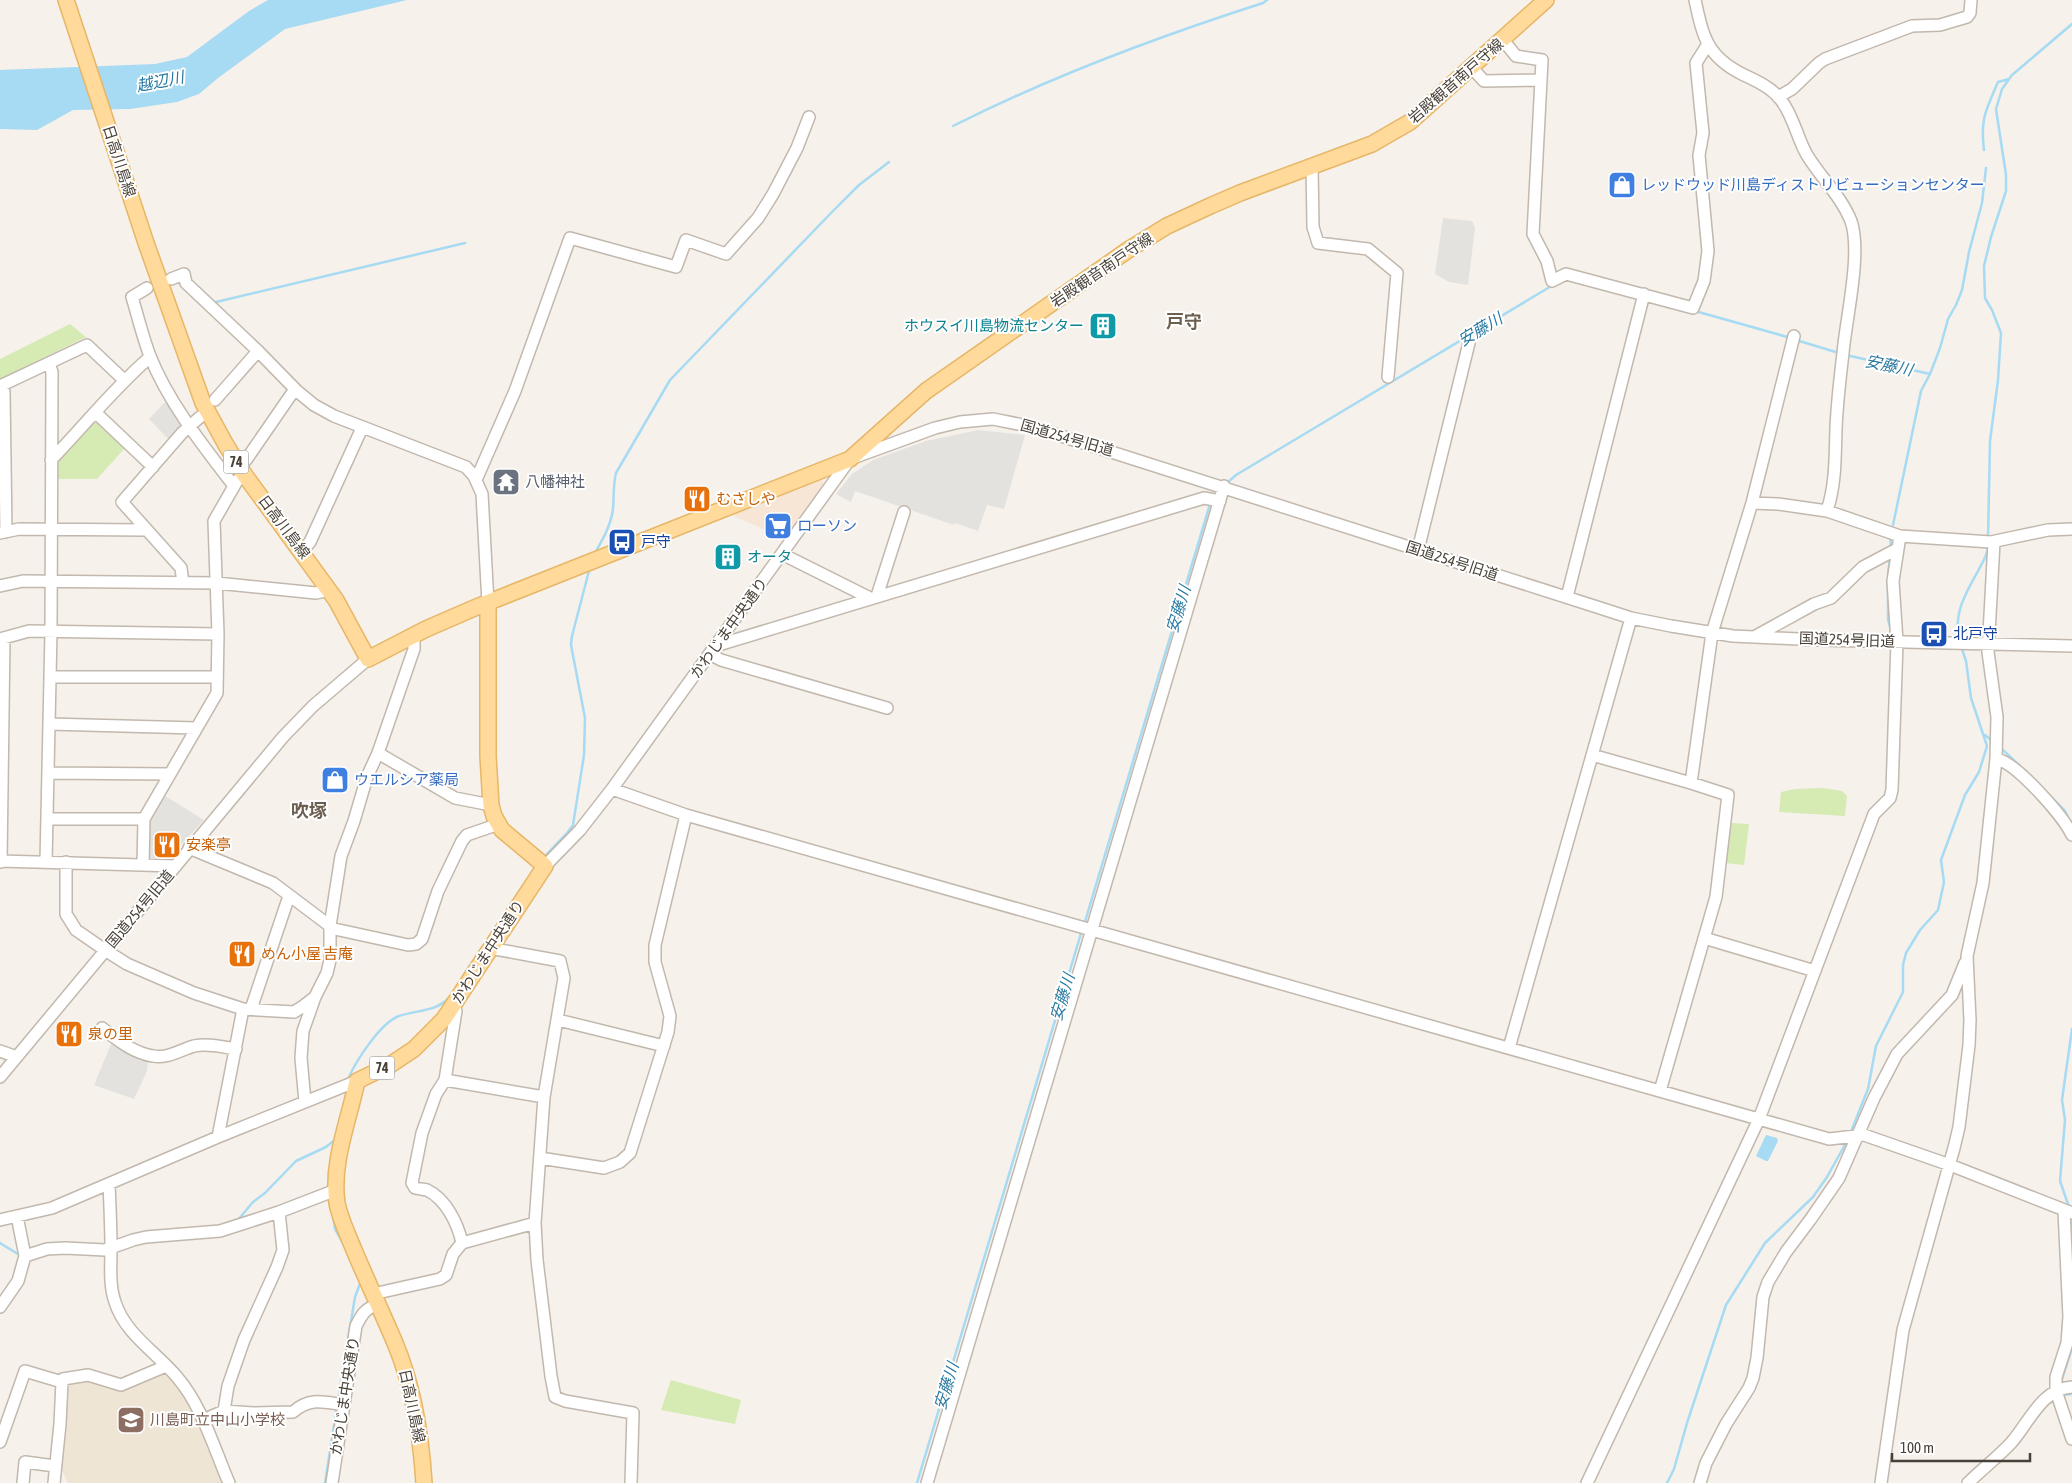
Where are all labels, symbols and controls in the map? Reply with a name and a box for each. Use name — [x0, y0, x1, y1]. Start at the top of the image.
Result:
street label: 岩殿観音南戸守線 — [1405, 35, 1507, 126]
water label: 越辺川 — [135, 67, 187, 94]
street label: 日高川島線 — [100, 123, 139, 199]
shop icon: レッドウッド川島ディストリビューションセンター — [1607, 170, 1637, 200]
place label: レッドウッド川島ディストリビューションセンター — [1641, 176, 1985, 193]
street label: 岩殿観音南戸守線 — [1047, 229, 1156, 310]
water label: 安藤川 — [1455, 308, 1507, 349]
building icon: ホウスイ川島物流センター — [1088, 311, 1118, 341]
district label: 戸守 — [1166, 311, 1202, 332]
place label: ホウスイ川島物流センター — [904, 317, 1084, 334]
water label: 安藤川 — [1864, 351, 1916, 379]
street label: 国道254号旧道 — [1019, 416, 1116, 459]
road number: 74 — [224, 451, 248, 474]
temple icon: 八幡神社 — [491, 467, 521, 497]
place label: 八幡神社 — [525, 473, 585, 490]
restaurant icon: むさしや — [682, 484, 712, 514]
place label: むさしや — [716, 490, 776, 507]
street label: 日高川島線 — [255, 492, 314, 562]
supermarket icon: ローソン — [763, 511, 793, 541]
place label: ローソン — [797, 517, 857, 534]
bus stop icon: 戸守 — [607, 527, 637, 557]
place label: 戸守 — [641, 533, 671, 550]
street label: 国道254号旧道 — [1404, 538, 1501, 583]
building icon: オータ — [713, 542, 743, 572]
place label: オータ — [747, 548, 792, 565]
street label: かわじま中央通り — [686, 574, 771, 681]
water label: 安藤川 — [1162, 582, 1194, 635]
bus stop icon: 北戸守 — [1919, 619, 1949, 649]
place label: 北戸守 — [1953, 625, 1998, 642]
street label: 国道254号旧道 — [1799, 629, 1895, 650]
shop icon: ウエルシア薬局 — [320, 765, 350, 795]
place label: ウエルシア薬局 — [354, 771, 459, 788]
district label: 吹塚 — [291, 800, 327, 821]
restaurant icon: 安楽亭 — [152, 830, 182, 860]
place label: 安楽亭 — [186, 836, 231, 853]
street label: 国道254号旧道 — [102, 866, 177, 951]
street label: かわじま中央通り — [448, 897, 527, 1007]
restaurant icon: めん小屋 吉庵 — [227, 939, 257, 969]
place label: めん小屋 吉庵 — [261, 945, 353, 962]
water label: 安藤川 — [1046, 970, 1078, 1023]
restaurant icon: 泉の里 — [54, 1019, 84, 1049]
place label: 泉の里 — [88, 1025, 133, 1042]
road number: 74 — [370, 1056, 394, 1080]
street label: かわじま中央通り — [327, 1335, 362, 1457]
water label: 安藤川 — [930, 1359, 962, 1412]
street label: 日高川島線 — [396, 1367, 429, 1444]
school or university icon: 川島町立中山小学校 — [116, 1405, 146, 1435]
place label: 川島町立中山小学校 — [150, 1411, 285, 1428]
scale bar — [1892, 1430, 2030, 1462]
text: 100 m — [1900, 1439, 1934, 1456]

